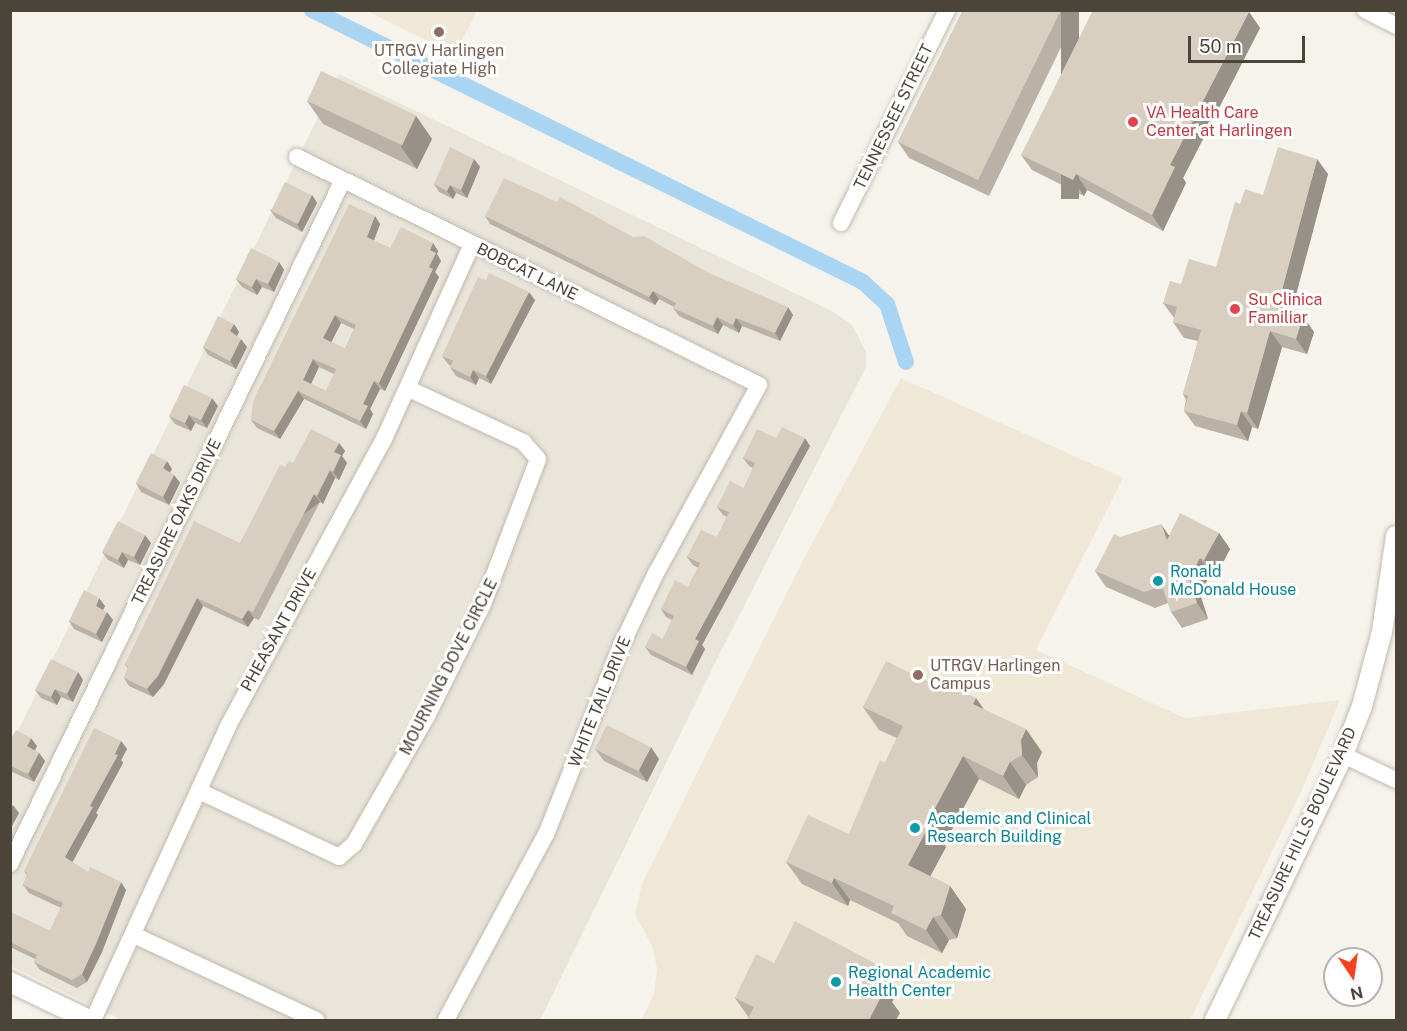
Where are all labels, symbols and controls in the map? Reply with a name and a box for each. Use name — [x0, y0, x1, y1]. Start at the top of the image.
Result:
scale bar — [1191, 24, 1308, 62]
marker: UTRGV Harlingen Collegiate High — [432, 25, 446, 39]
text: 50 m — [1199, 36, 1242, 57]
place label: UTRGV Harlingen Collegiate High — [374, 41, 504, 79]
street label: TENNESSEE STREET — [850, 41, 938, 193]
place label: VA Health Care Center at Harlingen — [1146, 103, 1292, 141]
marker: VA Health Care Center at Harlingen — [1124, 113, 1142, 131]
street label: BOBCAT LANE — [473, 239, 581, 305]
place label: Su Clinica Familiar — [1248, 290, 1322, 328]
marker: Su Clinica Familiar — [1226, 300, 1244, 318]
street label: TREASURE OAKS DRIVE — [128, 436, 226, 608]
place label: Ronald McDonald House — [1170, 562, 1296, 600]
street label: PHEASANT DRIVE — [237, 565, 321, 695]
marker: Ronald McDonald House — [1151, 574, 1165, 588]
street label: MOURNING DOVE CIRCLE — [396, 576, 502, 758]
street label: WHITE TAIL DRIVE — [565, 634, 635, 770]
place label: UTRGV Harlingen Campus — [930, 656, 1061, 694]
marker: UTRGV Harlingen Campus — [911, 668, 925, 682]
street label: TREASURE HILLS BOULEVARD — [1245, 724, 1361, 944]
place label: Academic and Clinical Research Building — [927, 809, 1091, 847]
marker: Academic and Clinical Research Building — [908, 821, 922, 835]
north arrow — [1323, 947, 1383, 1007]
place label: Regional Academic Health Center — [848, 963, 991, 1001]
marker: Regional Academic Health Center — [829, 975, 843, 989]
text: N — [1348, 982, 1365, 1004]

